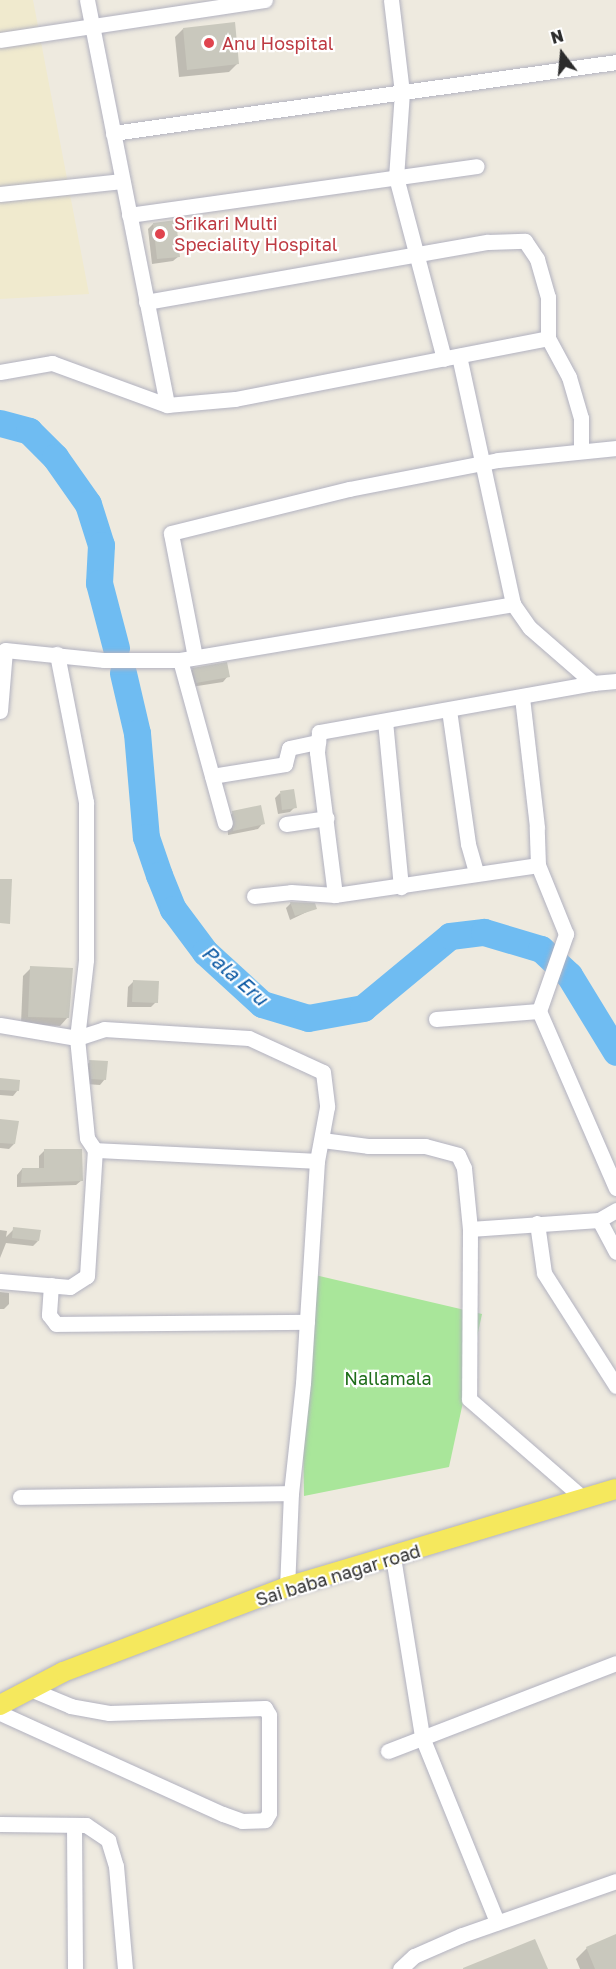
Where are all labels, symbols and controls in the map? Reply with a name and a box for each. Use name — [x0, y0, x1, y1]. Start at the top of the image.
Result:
north arrow — [532, 24, 592, 84]
text: N — [548, 25, 566, 48]
place label: Anu Hospital — [222, 32, 334, 54]
marker: Anu Hospital — [200, 34, 218, 52]
place label: Srikari Multi Speciality Hospital — [174, 213, 338, 256]
marker: Srikari Multi Speciality Hospital — [151, 225, 169, 243]
water label: Pala Eru — [197, 940, 273, 1010]
park label: Nallamala — [344, 1367, 432, 1389]
street label: Sai baba nagar road — [253, 1540, 423, 1610]

